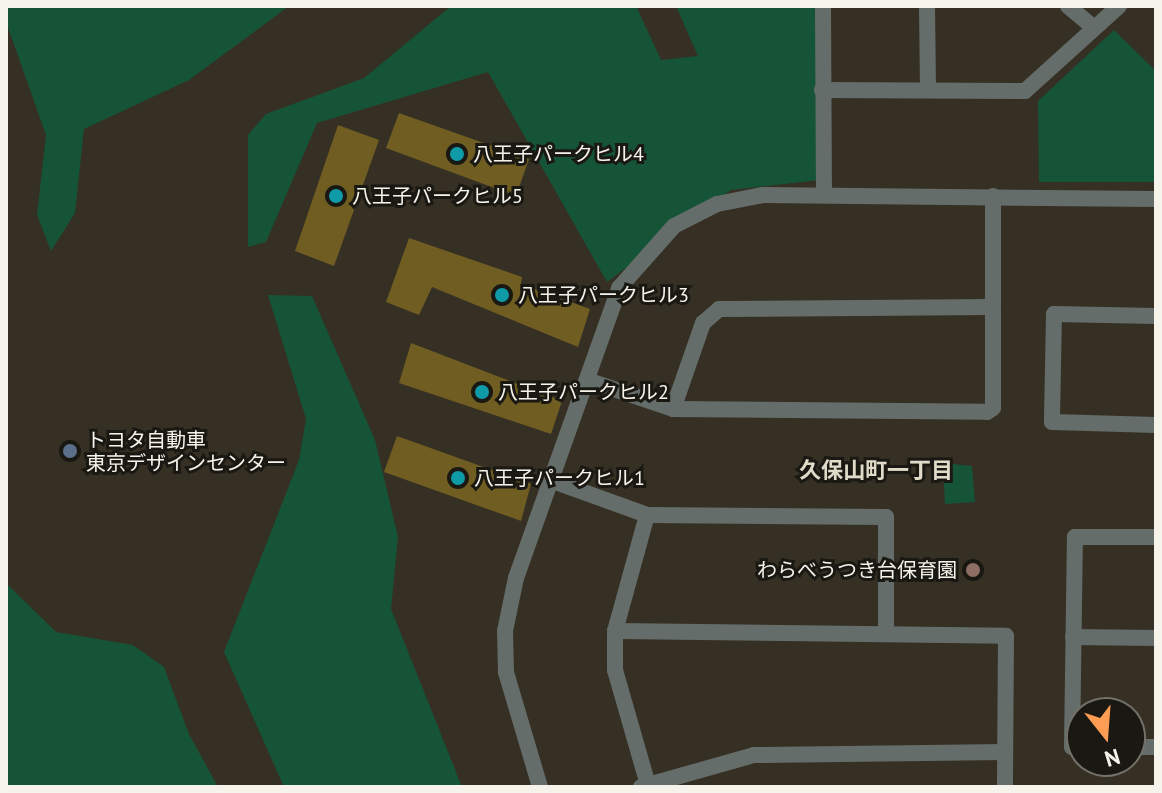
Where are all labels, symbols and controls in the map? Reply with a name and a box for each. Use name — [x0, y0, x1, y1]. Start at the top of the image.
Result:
place label: 八王子パークヒル4 — [473, 142, 644, 166]
marker: 八王子パークヒル4 — [448, 145, 466, 163]
place label: 八王子パークヒル5 — [352, 184, 523, 208]
marker: 八王子パークヒル5 — [327, 187, 345, 205]
place label: 八王子パークヒル3 — [518, 283, 689, 307]
marker: 八王子パークヒル3 — [493, 286, 511, 304]
place label: 八王子パークヒル2 — [498, 380, 669, 404]
marker: 八王子パークヒル2 — [473, 383, 491, 401]
place label: トヨタ自動車 東京デザインセンター — [86, 428, 286, 475]
marker: トヨタ自動車 東京デザインセンター — [61, 442, 79, 460]
district label: 久保山町一丁目 — [799, 458, 953, 484]
place label: 八王子パークヒル1 — [474, 466, 645, 490]
marker: 八王子パークヒル1 — [449, 469, 467, 487]
place label: わらべうつき台保育園 — [757, 558, 957, 582]
marker: わらべうつき台保育園 — [964, 561, 982, 579]
north arrow — [1066, 697, 1146, 777]
text: N — [1101, 743, 1123, 774]

